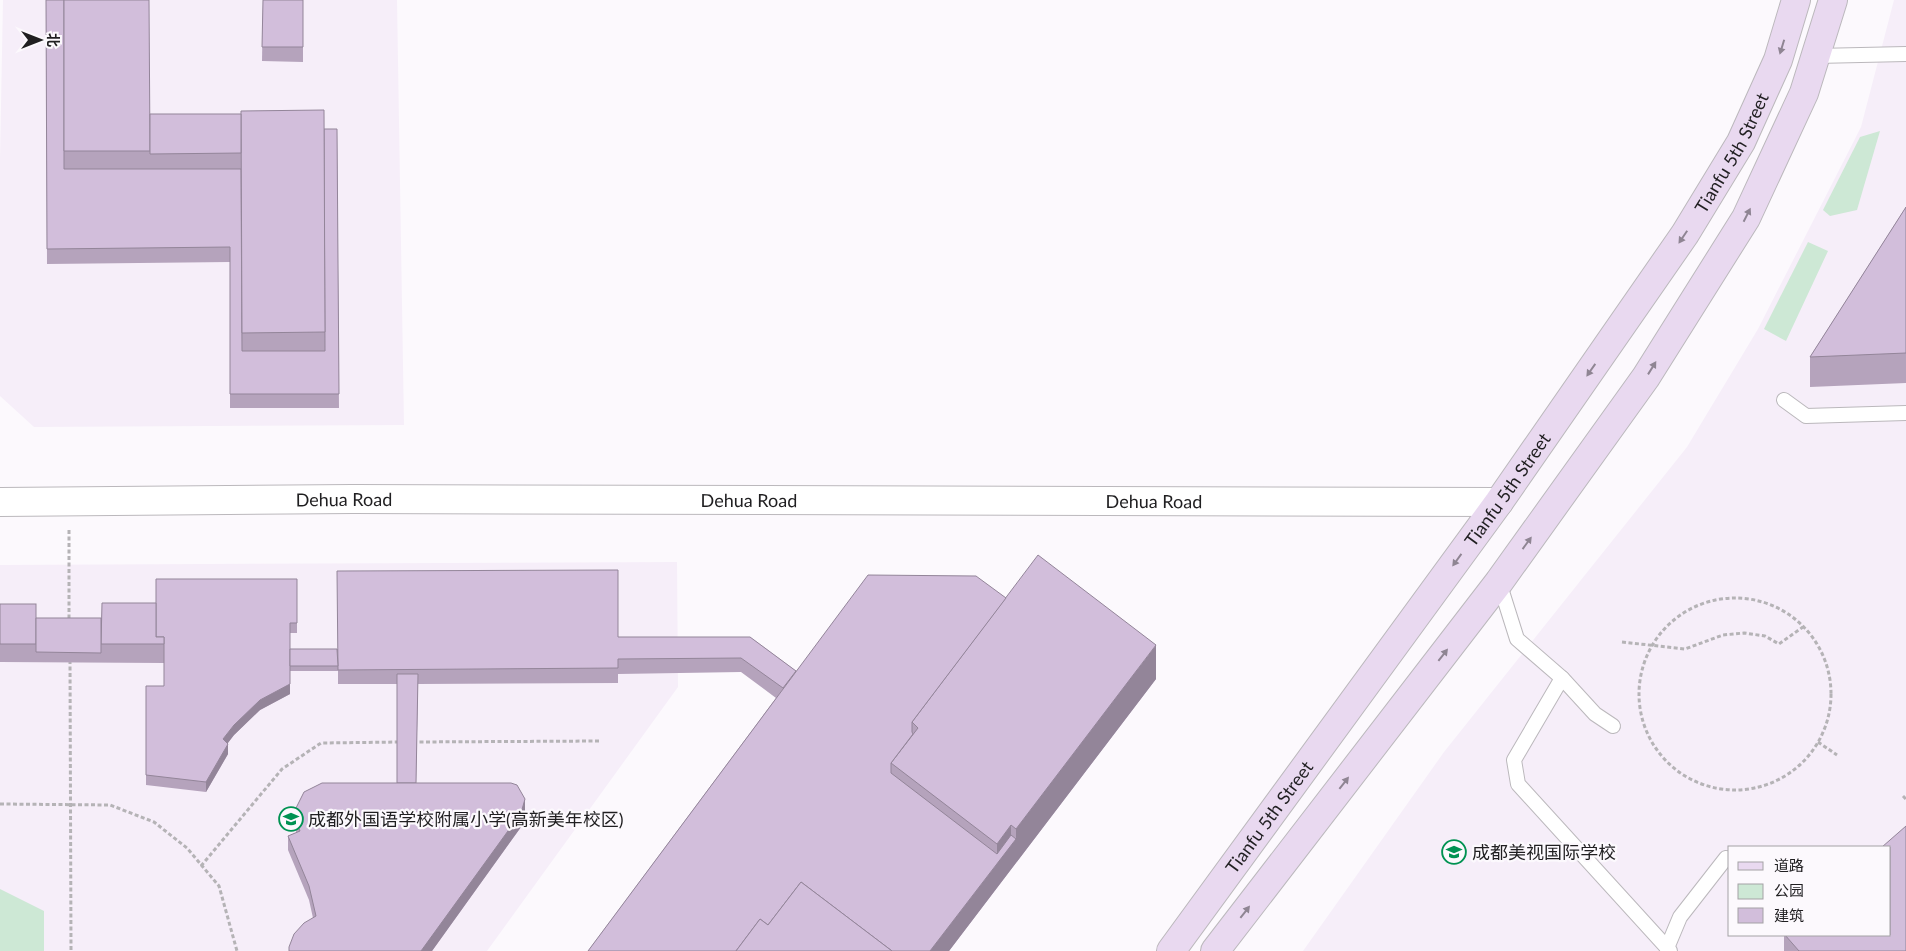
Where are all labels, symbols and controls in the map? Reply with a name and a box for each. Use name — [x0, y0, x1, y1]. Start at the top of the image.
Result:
north arrow — [15, 15, 65, 65]
text: 北 — [45, 33, 62, 47]
one-way arrow — [1778, 39, 1785, 54]
street label: Tianfu 5th Street — [1690, 89, 1773, 217]
one-way arrow — [1743, 208, 1751, 222]
one-way arrow — [1679, 230, 1688, 244]
one-way arrow — [1647, 361, 1656, 374]
one-way arrow — [1586, 364, 1596, 377]
street label: Tianfu 5th Street — [1459, 428, 1555, 550]
street label: Dehua Road — [296, 488, 392, 510]
street label: Dehua Road — [701, 489, 797, 511]
street label: Dehua Road — [1106, 490, 1202, 512]
one-way arrow — [1522, 536, 1532, 550]
one-way arrow — [1452, 553, 1462, 567]
one-way arrow — [1438, 648, 1448, 662]
street label: Tianfu 5th Street — [1221, 756, 1318, 877]
one-way arrow — [1339, 777, 1349, 790]
school or university icon: 成都外国语学校附属小学(高新美年校区) — [278, 806, 304, 832]
place label: 成都外国语学校附属小学(高新美年校区) — [308, 808, 624, 830]
school or university icon: 成都美视国际学校 — [1441, 839, 1467, 865]
place label: 成都美视国际学校 — [1472, 841, 1616, 863]
legend — [1728, 846, 1891, 936]
text: 道路 — [1774, 856, 1804, 874]
text: 公园 — [1774, 881, 1804, 899]
one-way arrow — [1240, 905, 1250, 919]
text: 建筑 — [1774, 906, 1804, 924]

